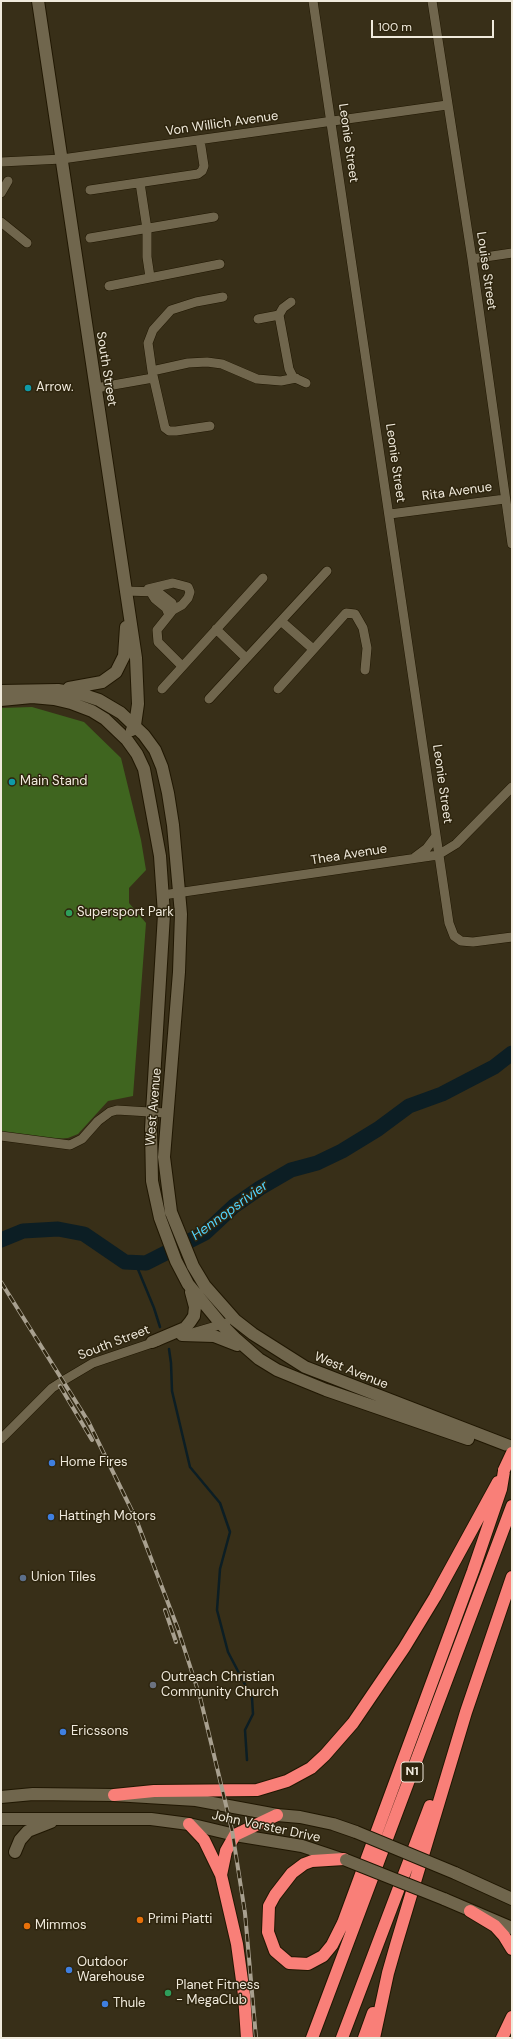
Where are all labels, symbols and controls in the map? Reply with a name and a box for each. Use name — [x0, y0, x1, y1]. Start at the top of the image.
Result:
scale bar — [373, 12, 496, 38]
text: 100 m — [378, 19, 412, 35]
street label: Leonie Street — [335, 102, 361, 184]
street label: Von Willich Avenue — [165, 108, 279, 140]
street label: Louise Street — [473, 231, 499, 311]
street label: South Street — [92, 330, 120, 408]
place label: Arrow. — [36, 380, 74, 396]
marker: Arrow. — [23, 383, 33, 393]
street label: Leonie Street — [382, 422, 408, 504]
street label: Rita Avenue — [421, 479, 493, 505]
street label: Leonie Street — [429, 743, 455, 825]
place label: Main Stand — [20, 774, 87, 790]
marker: Main Stand — [7, 777, 17, 787]
street label: Thea Avenue — [310, 841, 388, 869]
place label: Supersport Park — [77, 905, 174, 921]
marker: Supersport Park — [64, 908, 74, 918]
street label: West Avenue — [143, 1067, 165, 1147]
water label: Hennopsrivier — [188, 1178, 272, 1244]
street label: South Street — [76, 1322, 152, 1364]
street label: West Avenue — [312, 1349, 390, 1393]
place label: Home Fires — [60, 1455, 128, 1471]
marker: Home Fires — [47, 1458, 57, 1468]
place label: Hattingh Motors — [59, 1509, 156, 1525]
marker: Hattingh Motors — [46, 1512, 56, 1522]
place label: Union Tiles — [31, 1570, 96, 1586]
marker: Union Tiles — [18, 1573, 28, 1583]
place label: Outreach Christian Community Church — [161, 1670, 279, 1701]
marker: Outreach Christian Community Church — [148, 1680, 158, 1690]
place label: Ericssons — [71, 1724, 128, 1740]
marker: Ericssons — [58, 1727, 68, 1737]
road number: N1 — [401, 1762, 423, 1782]
street label: John Vorster Drive — [210, 1808, 322, 1846]
place label: Primi Piatti — [148, 1912, 212, 1928]
marker: Primi Piatti — [135, 1915, 145, 1925]
place label: Mimmos — [35, 1918, 86, 1934]
marker: Mimmos — [22, 1921, 32, 1931]
place label: Outdoor Warehouse — [77, 1955, 145, 1986]
marker: Outdoor Warehouse — [64, 1965, 74, 1975]
place label: Planet Fitness - MegaClub — [176, 1978, 260, 2009]
marker: Planet Fitness - MegaClub — [163, 1988, 173, 1998]
place label: Thule — [113, 1996, 145, 2012]
marker: Thule — [100, 1999, 110, 2009]

